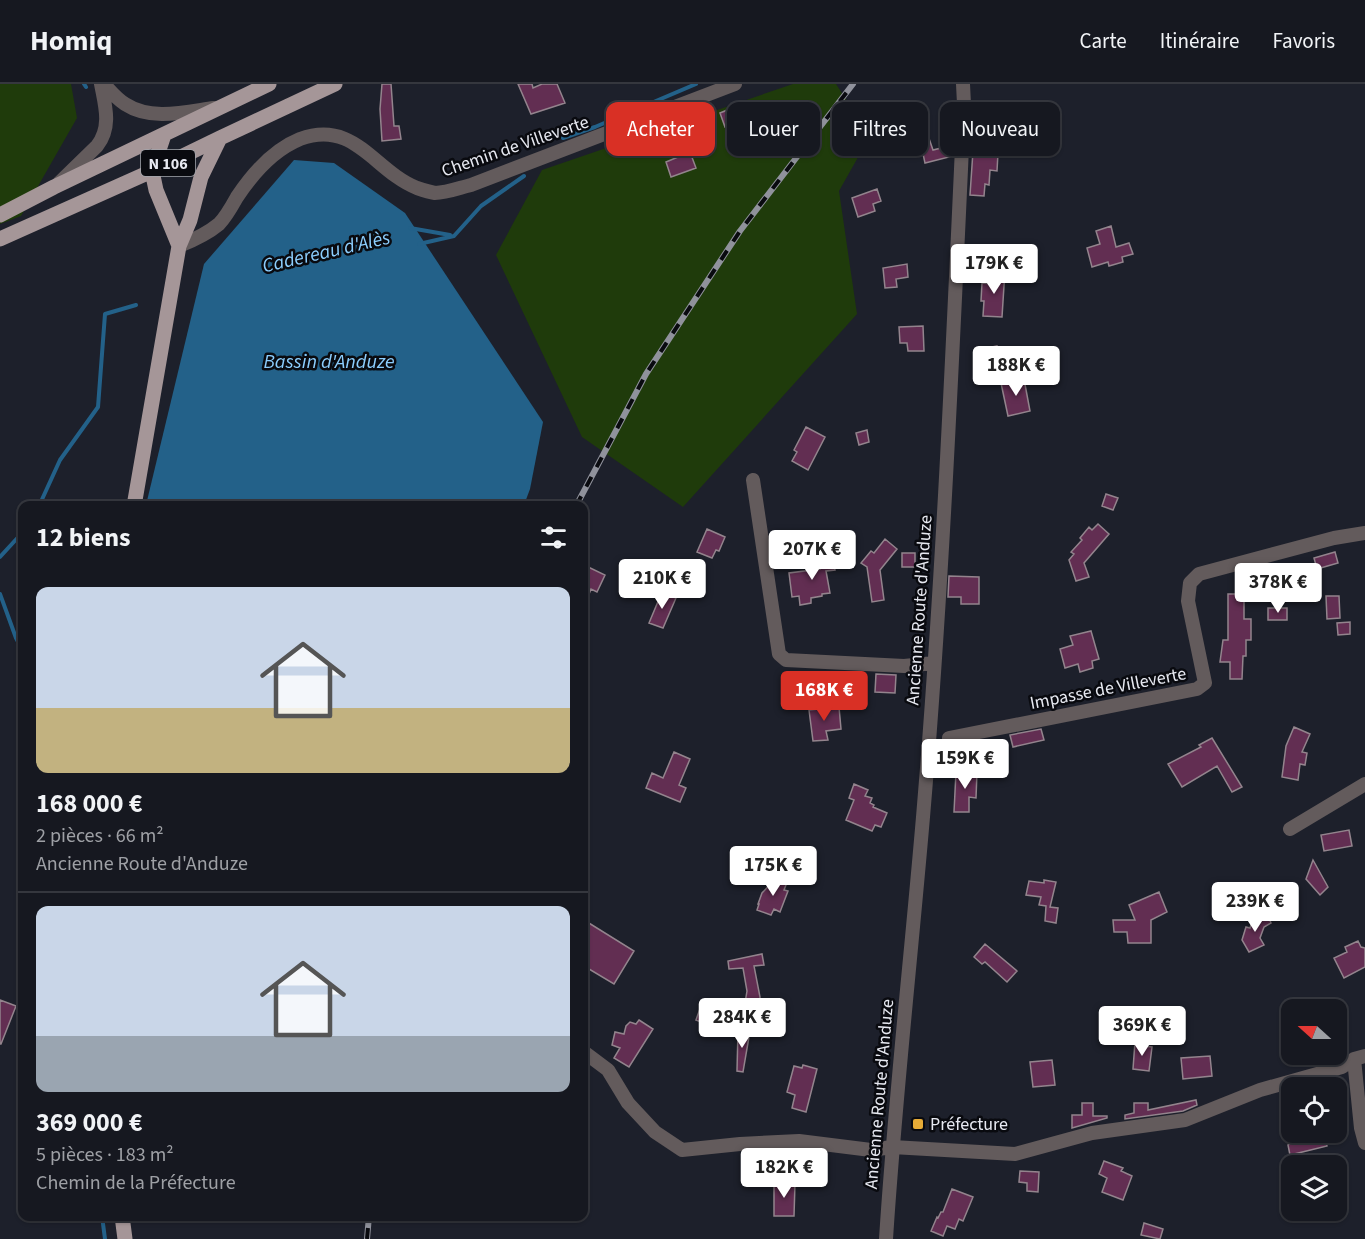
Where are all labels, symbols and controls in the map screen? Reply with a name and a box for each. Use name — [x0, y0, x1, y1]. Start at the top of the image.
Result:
text: Homiq — [30, 21, 112, 61]
text: Carte — [1080, 26, 1127, 56]
text: Itinéraire — [1160, 26, 1239, 56]
text: Favoris — [1272, 26, 1335, 56]
chip: Acheter — [606, 102, 715, 156]
chip: Louer — [727, 102, 820, 156]
chip: Filtres — [832, 102, 928, 156]
chip: Nouveau — [940, 102, 1060, 156]
street label: Chemin de Villeverte — [438, 109, 592, 183]
road number: N 106 — [141, 150, 195, 176]
water label: Cadereau d'Alès — [260, 224, 393, 280]
pin: 179K € — [945, 244, 1043, 295]
text: 179K € — [965, 249, 1023, 277]
pin: 188K € — [967, 346, 1065, 397]
water label: Bassin d'Anduze — [263, 348, 395, 376]
text: 188K € — [987, 351, 1045, 379]
street label: Ancienne Route d'Anduze — [900, 514, 939, 706]
text: 12 biens — [36, 519, 131, 556]
icon: filters — [537, 521, 570, 554]
pin: 207K € — [763, 530, 861, 581]
text: 207K € — [783, 535, 841, 563]
pin: 210K € — [613, 559, 711, 610]
pin: 378K € — [1229, 563, 1327, 614]
text: 210K € — [633, 564, 691, 592]
text: 378K € — [1249, 568, 1307, 596]
icon: home — [249, 626, 357, 734]
street label: Impasse de Villeverte — [1028, 661, 1188, 716]
pin: 168K € — [775, 671, 873, 722]
text: 168K € — [795, 676, 853, 704]
pin: 159K € — [916, 739, 1014, 790]
text: 159K € — [936, 744, 994, 772]
text: 168 000 € — [36, 785, 143, 822]
text: 2 pièces · 66 m² — [36, 822, 164, 850]
pin: 175K € — [724, 846, 822, 897]
text: Ancienne Route d'Anduze — [36, 850, 248, 878]
text: 175K € — [744, 851, 802, 879]
pin: 239K € — [1206, 882, 1304, 933]
text: 239K € — [1226, 887, 1284, 915]
icon: home — [249, 945, 357, 1053]
pin: 284K € — [693, 998, 791, 1049]
street label: Ancienne Route d'Anduze — [859, 998, 900, 1190]
north arrow — [1281, 999, 1347, 1065]
map controls — [1281, 999, 1347, 1221]
text: 284K € — [713, 1003, 771, 1031]
pin: 369K € — [1093, 1006, 1191, 1057]
text: 369K € — [1113, 1011, 1171, 1039]
button: locate — [1281, 1077, 1347, 1143]
text: 369 000 € — [36, 1104, 143, 1141]
place label: Préfecture — [930, 1112, 1008, 1137]
marker: Préfecture — [911, 1117, 925, 1131]
text: 5 pièces · 183 m² — [36, 1141, 174, 1169]
pin: 182K € — [735, 1148, 833, 1199]
text: 182K € — [755, 1153, 813, 1181]
button: layers — [1281, 1155, 1347, 1221]
text: Chemin de la Préfecture — [36, 1169, 236, 1197]

